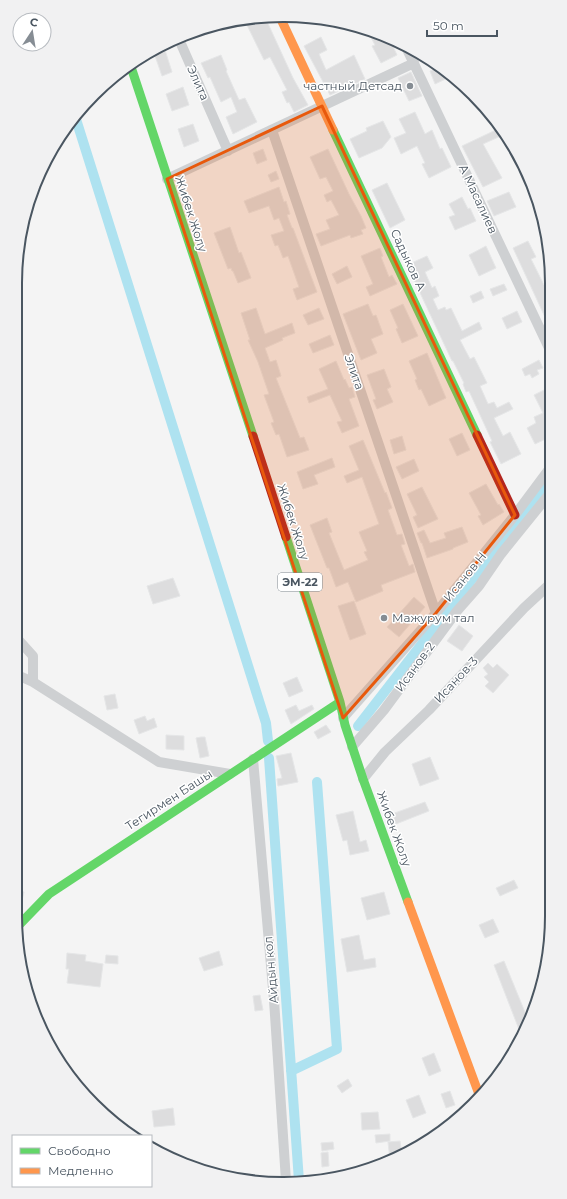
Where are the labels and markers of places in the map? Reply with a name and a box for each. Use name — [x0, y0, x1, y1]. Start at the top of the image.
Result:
place label: частный Детсад — [303, 78, 402, 93]
marker: частный Детсад — [405, 81, 415, 91]
place label: Мажурум тал — [392, 610, 475, 625]
marker: Мажурум тал — [379, 613, 389, 623]

